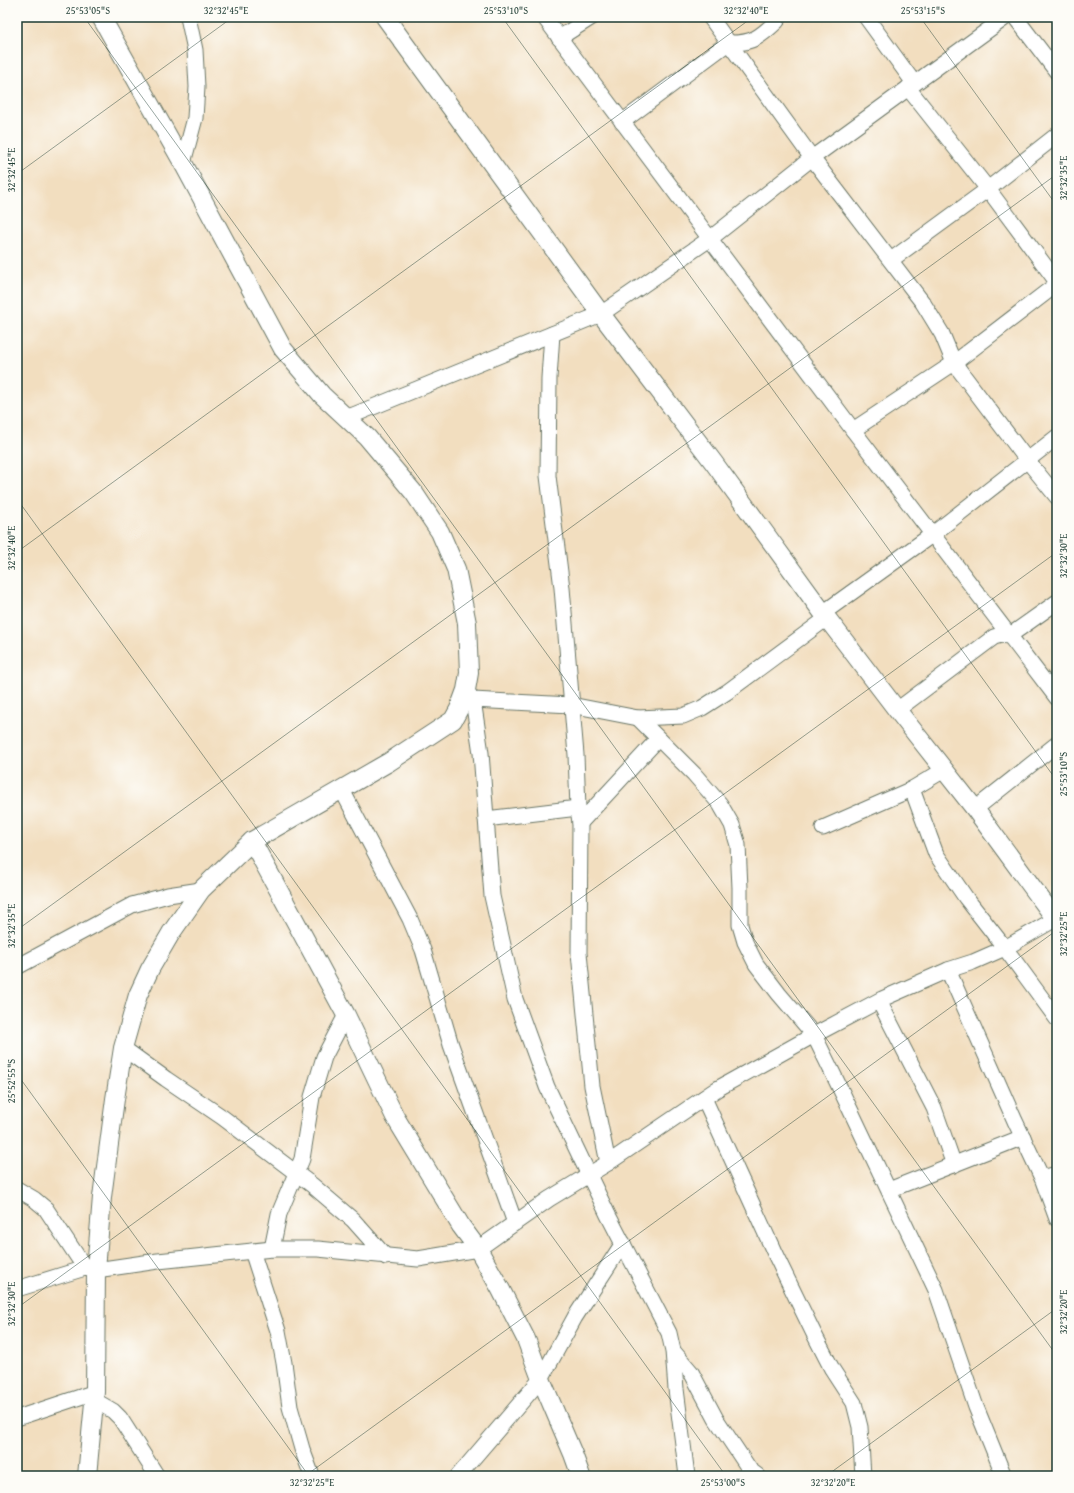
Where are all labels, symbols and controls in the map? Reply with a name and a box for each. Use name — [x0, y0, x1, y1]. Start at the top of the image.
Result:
text: 25°53'05"S — [66, 3, 110, 18]
text: 32°32'45"E — [204, 3, 248, 18]
text: 25°53'10"S — [484, 3, 528, 18]
text: 32°32'40"E — [724, 3, 768, 18]
text: 25°53'15"S — [901, 3, 945, 18]
text: 32°32'45"E — [4, 148, 19, 192]
text: 32°32'35"E — [1056, 156, 1071, 200]
text: 32°32'40"E — [4, 526, 19, 570]
text: 32°32'30"E — [1056, 534, 1071, 578]
text: 25°53'10"S — [1056, 752, 1071, 796]
text: 32°32'35"E — [4, 904, 19, 948]
text: 32°32'25"E — [1056, 912, 1071, 956]
text: 25°52'55"S — [4, 1059, 19, 1103]
text: 32°32'30"E — [4, 1282, 19, 1326]
text: 32°32'20"E — [1056, 1290, 1071, 1334]
text: 32°32'25"E — [290, 1475, 334, 1490]
text: 25°53'00"S — [701, 1475, 745, 1490]
text: 32°32'20"E — [811, 1475, 855, 1490]

